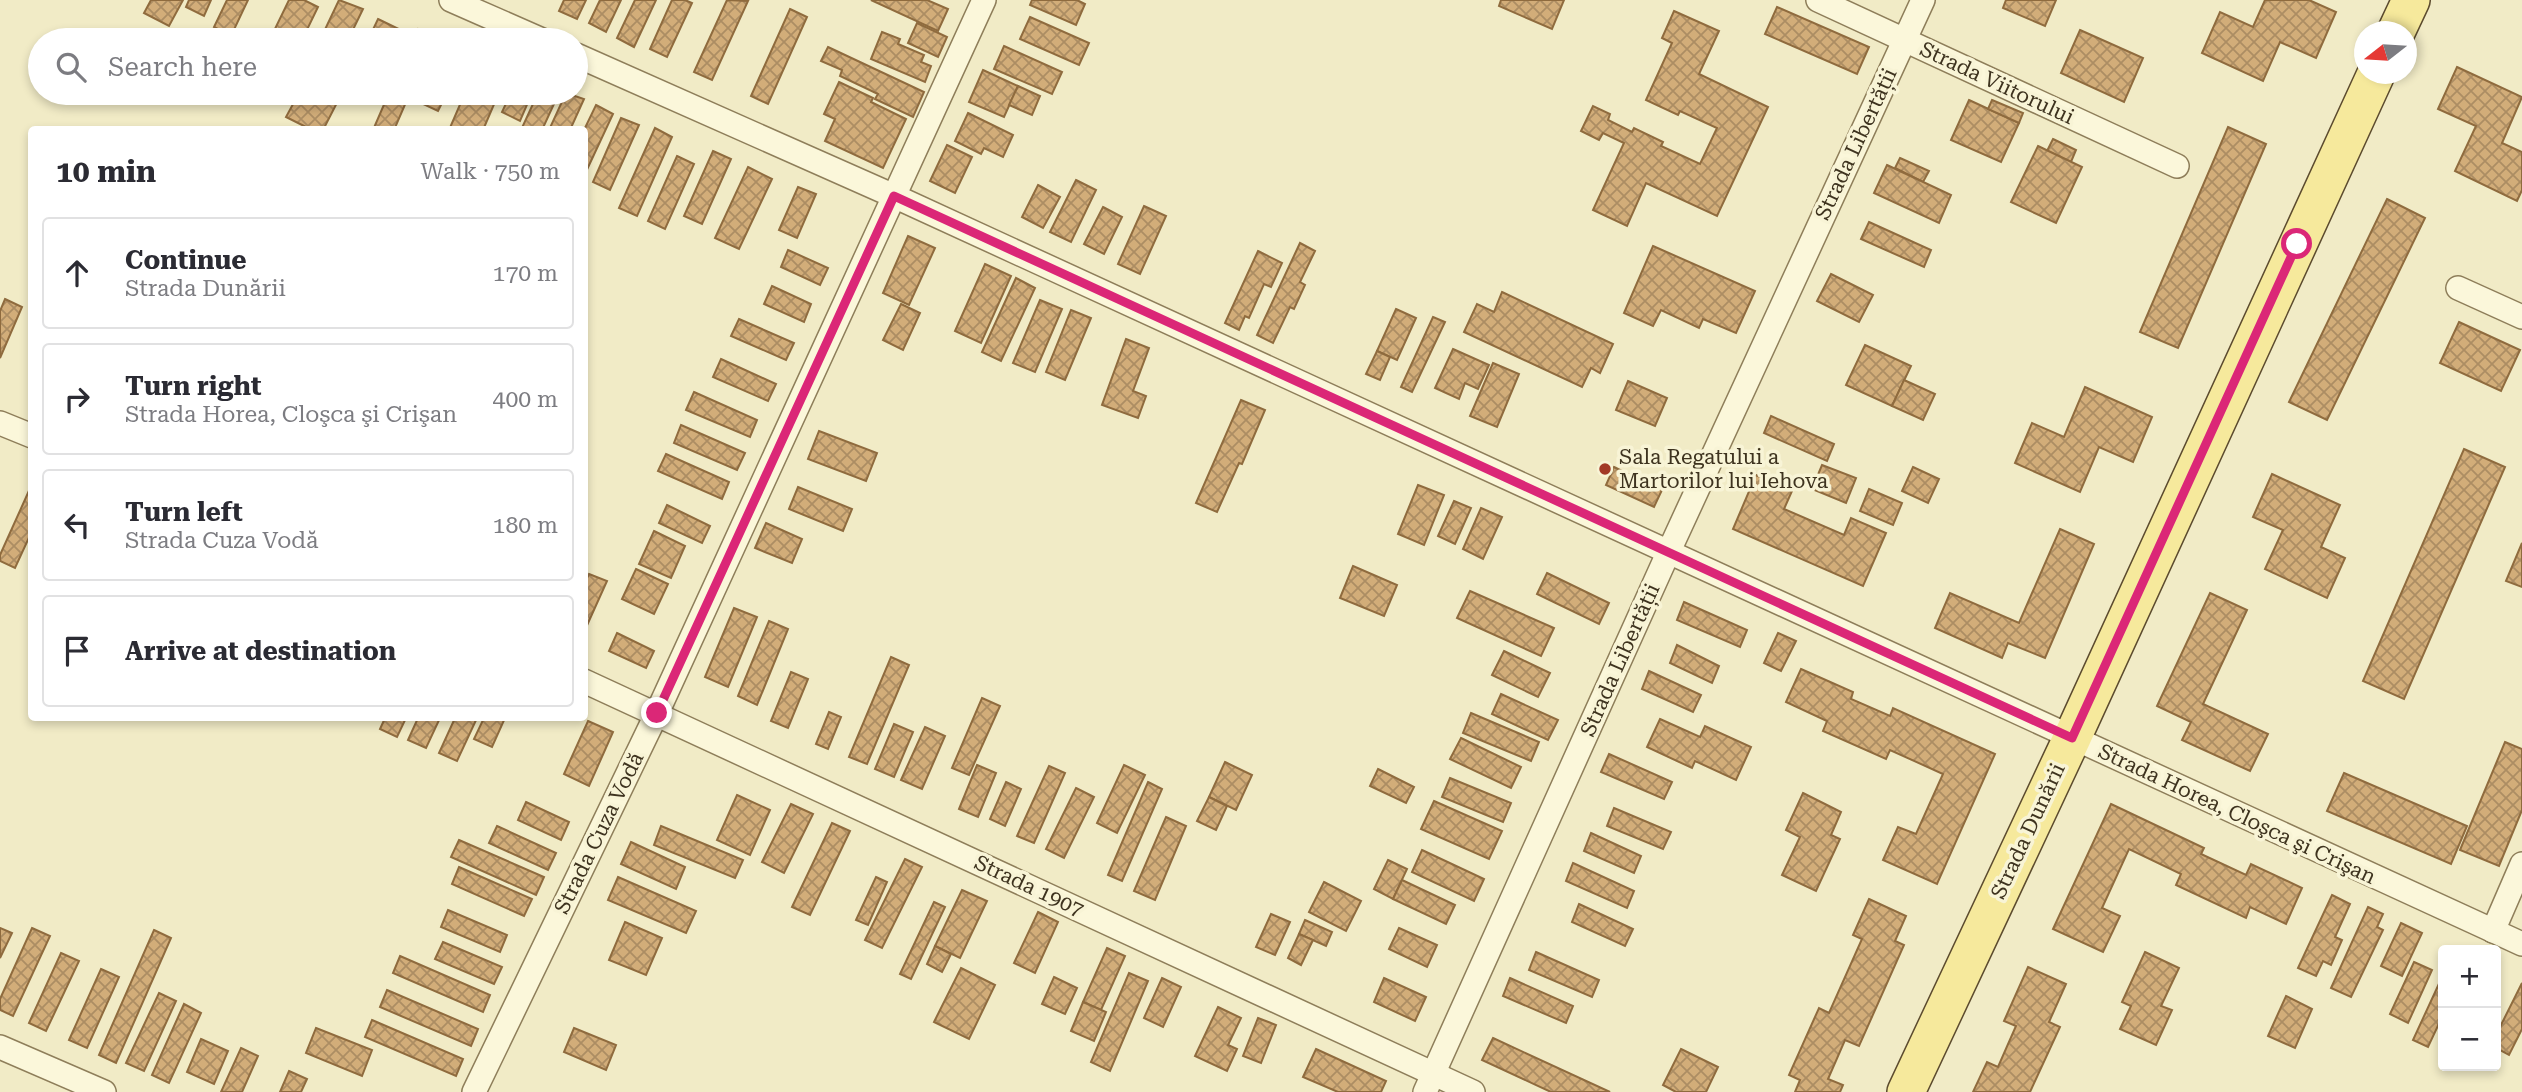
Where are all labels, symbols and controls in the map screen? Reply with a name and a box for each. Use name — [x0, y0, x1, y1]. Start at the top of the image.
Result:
north arrow — [2354, 21, 2417, 84]
search box — [28, 28, 588, 105]
street label: Strada Viitorului — [1916, 37, 2078, 129]
icon: search — [52, 48, 90, 86]
text: Search here — [108, 52, 257, 82]
street label: Strada Libertății — [1810, 64, 1904, 225]
text: 10 min — [56, 154, 156, 189]
text: Walk · 750 m — [421, 158, 560, 185]
route start — [2281, 228, 2312, 259]
text: Continue — [125, 245, 247, 275]
icon: ahead — [58, 254, 96, 292]
text: 170 m — [493, 260, 558, 287]
text: Strada Dunării — [125, 275, 286, 302]
text: Turn right — [125, 371, 261, 401]
icon: right — [58, 380, 96, 418]
text: 400 m — [493, 386, 558, 413]
text: Strada Horea, Cloşca şi Crişan — [125, 401, 457, 428]
place label: Sala Regatului a Martorilor lui Iehova — [1619, 445, 1829, 493]
marker: Sala Regatului a Martorilor lui Iehova — [1597, 461, 1613, 477]
text: Turn left — [125, 497, 243, 527]
icon: left — [58, 506, 96, 544]
text: 180 m — [493, 512, 558, 539]
text: Strada Cuza Vodă — [125, 527, 318, 554]
street label: Strada Libertății — [1576, 580, 1666, 741]
icon: arrive — [58, 632, 96, 670]
text: Arrive at destination — [125, 636, 396, 666]
route end — [641, 697, 672, 728]
street label: Strada Horea, Cloşca şi Crişan — [2095, 739, 2380, 889]
street label: Strada Cuza Vodă — [549, 748, 649, 918]
street label: Strada Dunării — [1986, 759, 2070, 903]
street label: Strada 1907 — [971, 850, 1088, 922]
map controls — [2438, 945, 2501, 1071]
button: + — [2438, 945, 2501, 1008]
button: − — [2438, 1008, 2501, 1071]

